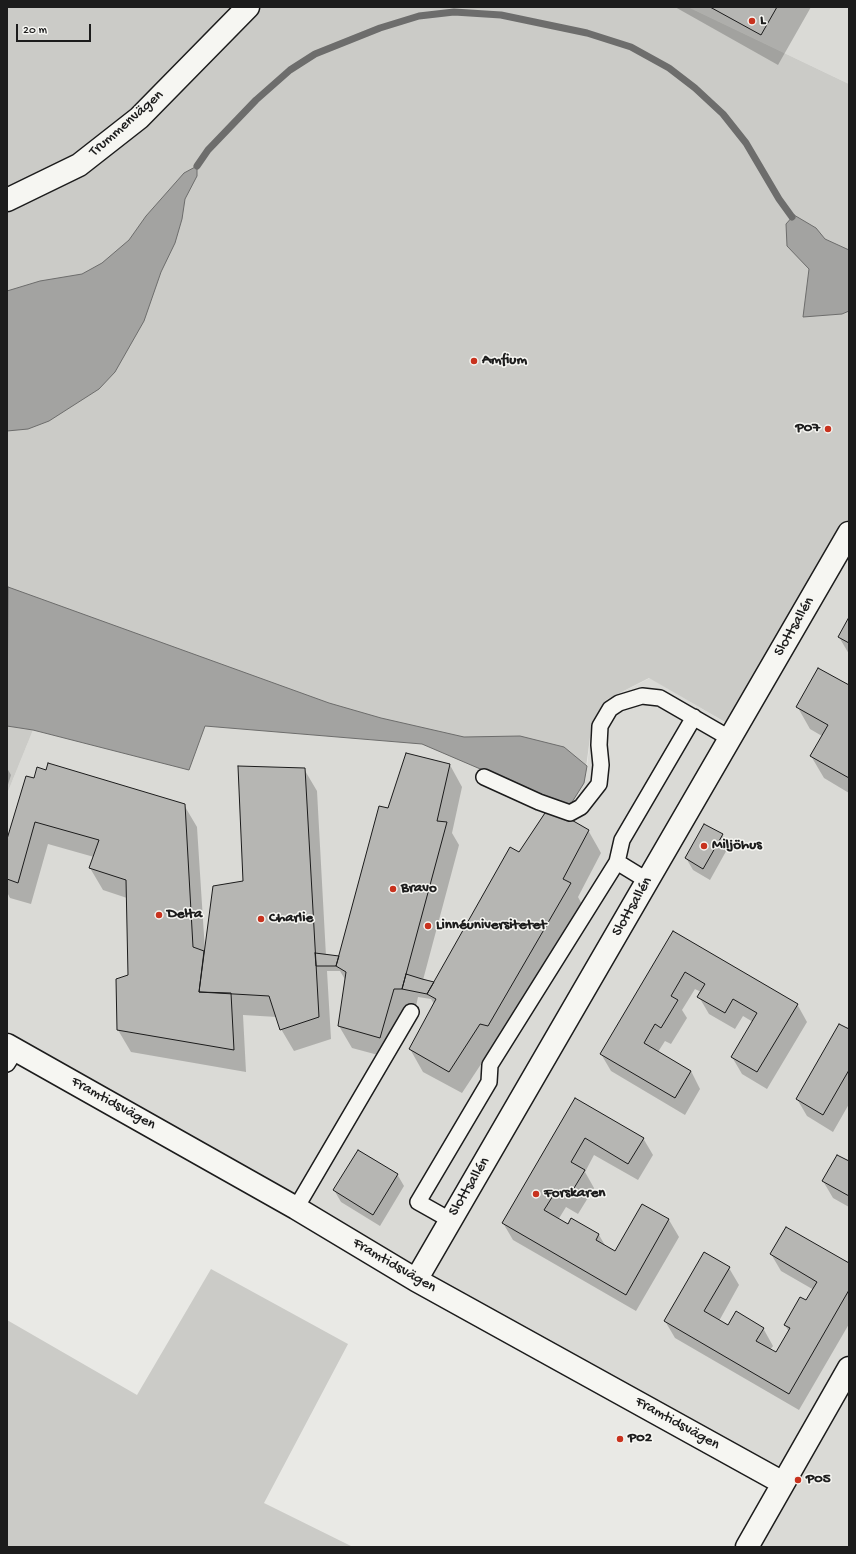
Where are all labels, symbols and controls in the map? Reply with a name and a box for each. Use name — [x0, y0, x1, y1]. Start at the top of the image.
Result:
place label: L — [760, 12, 765, 30]
scale bar — [18, 16, 93, 42]
marker: L — [747, 16, 757, 26]
text: 20 m — [23, 24, 47, 38]
street label: Trummenvägen — [86, 87, 168, 161]
place label: Amfium — [482, 352, 527, 370]
marker: Amfium — [469, 356, 479, 366]
place label: P07 — [795, 420, 820, 438]
marker: P07 — [823, 424, 833, 434]
street label: Slottsallén — [771, 594, 819, 660]
place label: Miljöhus — [712, 837, 762, 855]
marker: Miljöhus — [699, 841, 709, 851]
street label: Slottsallén — [609, 874, 657, 940]
place label: Bravo — [401, 880, 437, 898]
marker: Bravo — [388, 884, 398, 894]
place label: Delta — [167, 906, 202, 924]
marker: Delta — [154, 910, 164, 920]
place label: Charlie — [269, 910, 313, 928]
marker: Charlie — [256, 914, 266, 924]
place label: Linnéuniversitetet — [436, 917, 546, 935]
marker: Linnéuniversitetet — [423, 921, 433, 931]
street label: Framtidsvägen — [68, 1073, 158, 1135]
street label: Slottsallén — [445, 1154, 495, 1220]
place label: Forskaren — [544, 1185, 605, 1203]
marker: Forskaren — [531, 1189, 541, 1199]
street label: Framtidsvägen — [349, 1235, 439, 1297]
street label: Framtidsvägen — [632, 1393, 722, 1455]
place label: P02 — [628, 1430, 652, 1448]
marker: P02 — [615, 1434, 625, 1444]
place label: P05 — [806, 1471, 831, 1489]
marker: P05 — [793, 1475, 803, 1485]

